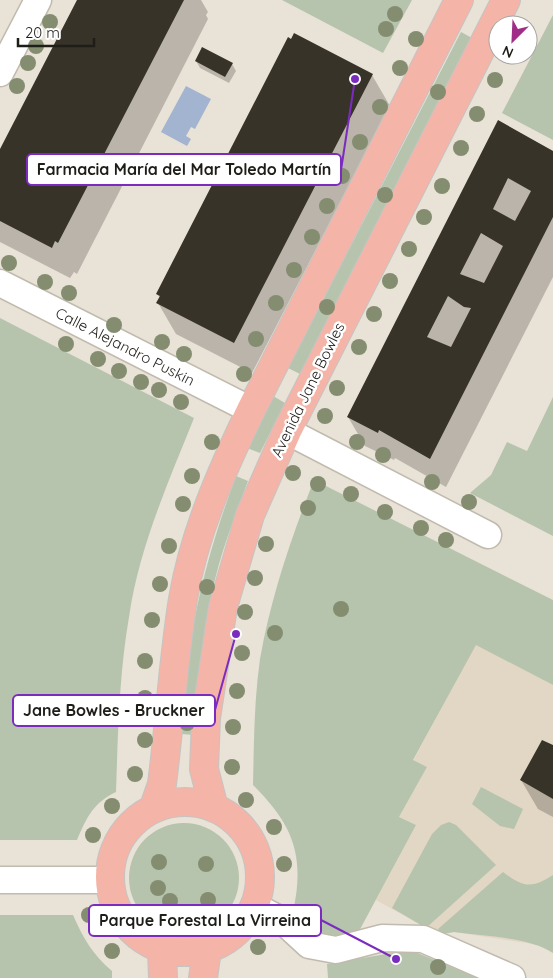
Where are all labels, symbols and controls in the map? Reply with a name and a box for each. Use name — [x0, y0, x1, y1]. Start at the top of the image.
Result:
scale bar — [18, 15, 94, 47]
north arrow — [488, 15, 538, 65]
text: 20 m — [25, 23, 60, 42]
text: N — [499, 42, 516, 62]
callout: Farmacia María del Mar Toledo Martín — [27, 154, 341, 185]
text: Farmacia María del Mar Toledo Martín — [37, 159, 331, 179]
street label: Calle Alejandro Puskin — [53, 303, 198, 390]
street label: Avenida Jane Bowles — [267, 319, 348, 460]
callout: Jane Bowles - Bruckner — [13, 695, 215, 726]
text: Jane Bowles - Bruckner — [23, 700, 205, 720]
callout: Parque Forestal La Virreina — [89, 905, 321, 936]
text: Parque Forestal La Virreina — [99, 910, 311, 930]

